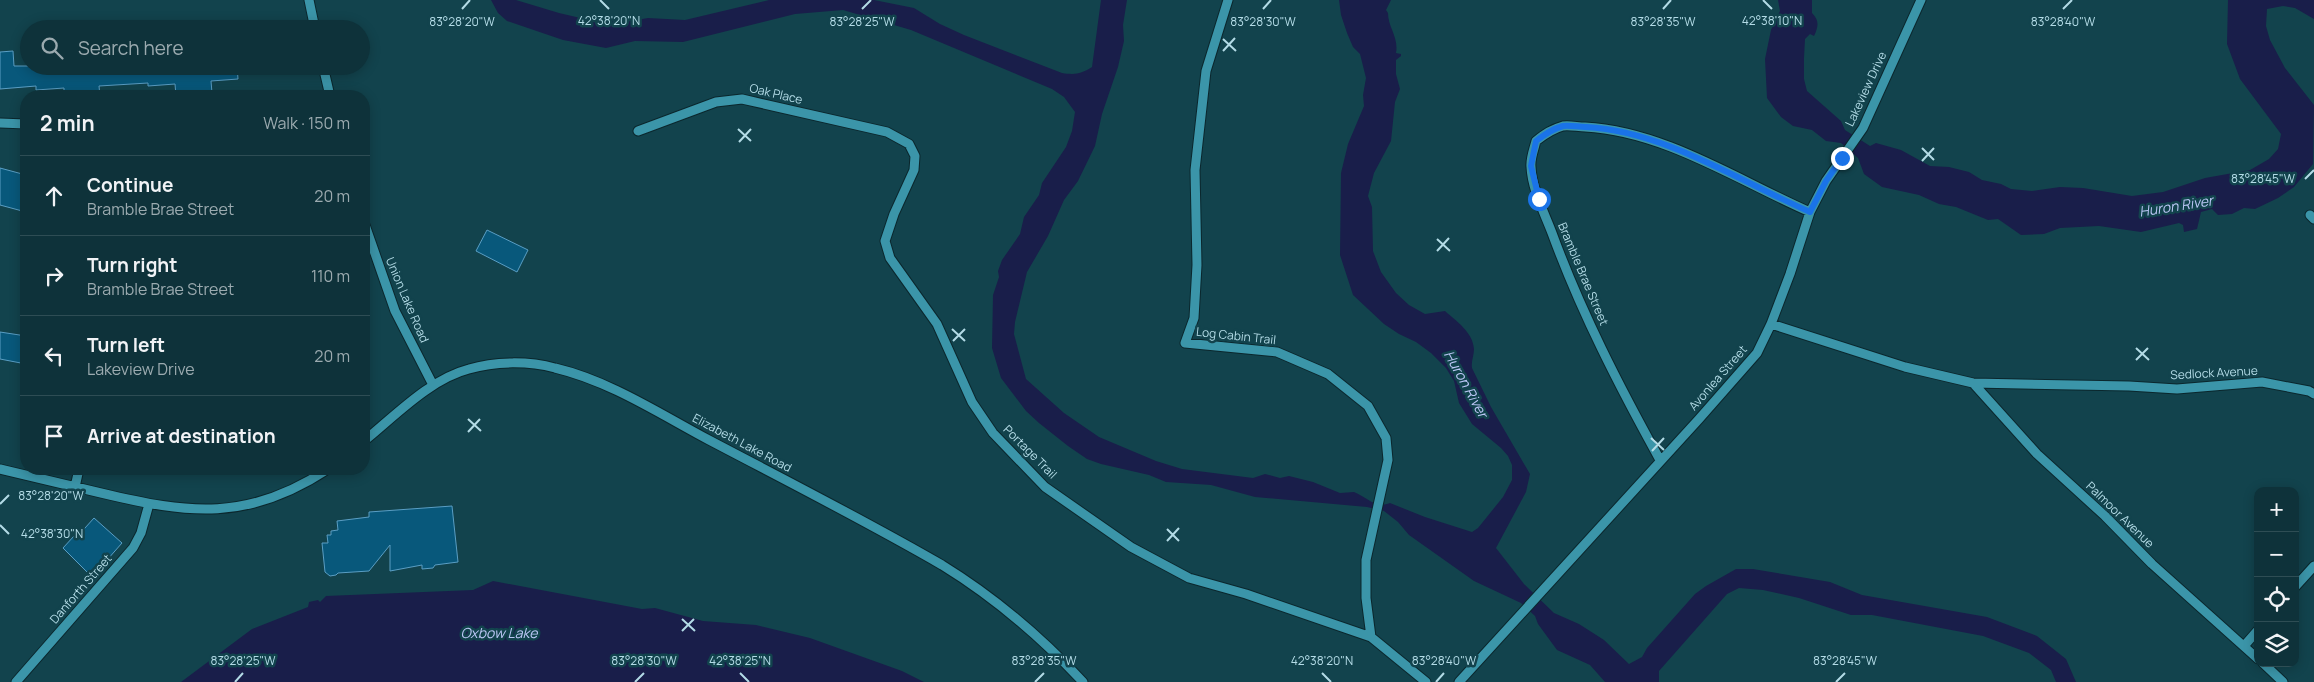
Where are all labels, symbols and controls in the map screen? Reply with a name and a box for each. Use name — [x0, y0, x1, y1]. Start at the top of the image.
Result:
text: 42°38'20"N — [578, 12, 640, 29]
text: 42°38'10"N — [1742, 12, 1802, 29]
text: 83°28'20"W — [429, 13, 496, 30]
text: 83°28'25"W — [829, 13, 895, 30]
text: 83°28'30"W — [1230, 13, 1296, 30]
text: 83°28'35"W — [1631, 13, 1696, 30]
text: 83°28'40"W — [2031, 13, 2096, 30]
search box — [20, 20, 370, 75]
icon: search — [38, 34, 66, 62]
text: Search here — [78, 35, 184, 61]
street label: Lakeview Drive — [1841, 49, 1890, 129]
street label: Oak Place — [748, 79, 804, 108]
text: 2 min — [40, 109, 95, 137]
text: Walk · 150 m — [263, 112, 350, 134]
route end — [1831, 147, 1854, 170]
text: 83°28'45"W — [2231, 170, 2296, 187]
text: Continue — [87, 172, 173, 198]
icon: ahead — [40, 182, 68, 210]
text: 20 m — [314, 185, 350, 207]
route start — [1528, 188, 1551, 211]
water label: Huron River — [2138, 190, 2216, 221]
text: Bramble Brae Street — [87, 198, 234, 220]
street label: Bramble Brae Street — [1554, 220, 1613, 328]
text: Turn right — [87, 252, 177, 278]
street label: Union Lake Road — [382, 254, 433, 345]
icon: right — [40, 262, 68, 290]
text: 110 m — [311, 265, 350, 287]
text: Bramble Brae Street — [87, 278, 234, 300]
street label: Log Cabin Trail — [1195, 323, 1277, 348]
text: Turn left — [87, 332, 165, 358]
street label: Avonlea Street — [1685, 341, 1751, 414]
icon: left — [40, 342, 68, 370]
text: 20 m — [314, 345, 350, 367]
water label: Huron River — [1440, 347, 1494, 423]
text: Lakeview Drive — [87, 358, 195, 380]
street label: Sedlock Avenue — [2170, 362, 2258, 383]
street label: Elizabeth Lake Road — [690, 409, 795, 476]
street label: Portage Trail — [1000, 421, 1061, 482]
icon: arrive — [40, 422, 68, 450]
text: Arrive at destination — [87, 423, 276, 449]
street label: Palmoor Avenue — [2083, 478, 2158, 552]
text: 83°28'20"W — [18, 487, 85, 504]
map controls — [2254, 487, 2299, 667]
button: + — [2254, 487, 2299, 532]
text: 42°38'30"N — [21, 525, 83, 542]
button: − — [2254, 532, 2299, 577]
street label: Danforth Street — [46, 550, 116, 627]
button: locate — [2254, 577, 2299, 622]
button: layers — [2254, 622, 2299, 667]
water label: Oxbow Lake — [461, 623, 538, 642]
text: 83°28'25"W — [210, 652, 276, 669]
text: 83°28'30"W — [611, 652, 677, 669]
text: 42°38'25"N — [709, 652, 771, 669]
text: 83°28'35"W — [1012, 652, 1077, 669]
text: 42°38'20"N — [1291, 652, 1353, 669]
text: 83°28'40"W — [1412, 652, 1477, 669]
text: 83°28'45"W — [1813, 652, 1878, 669]

